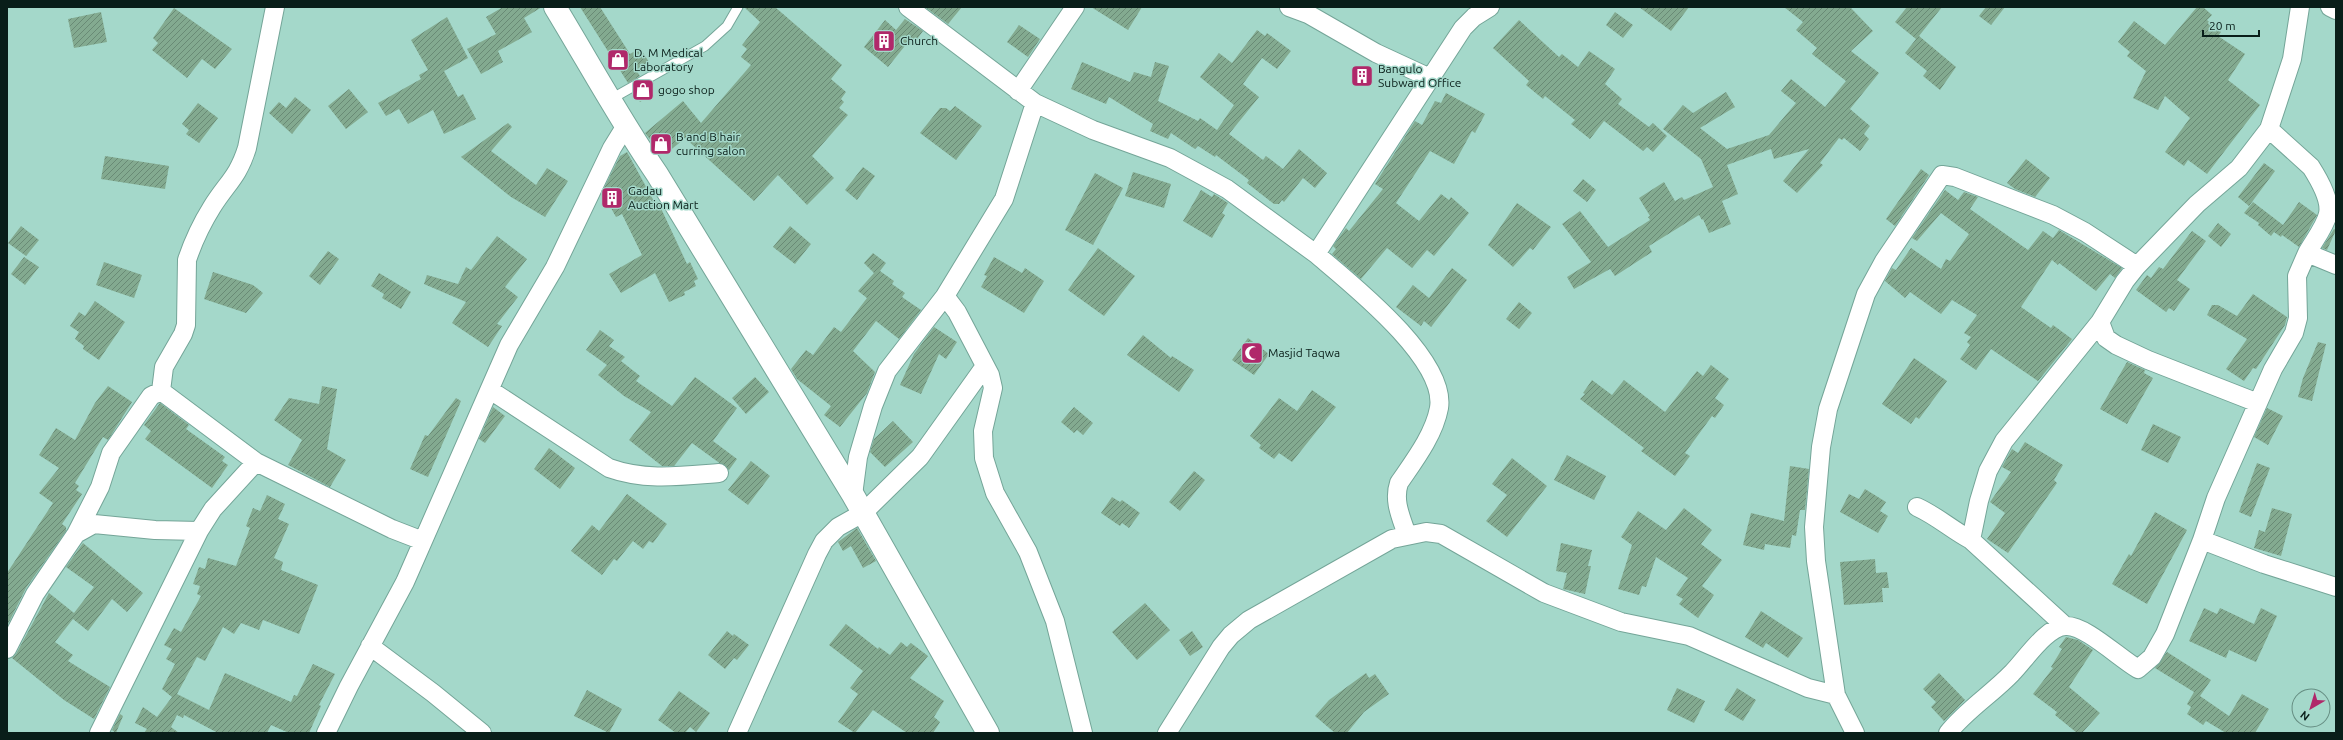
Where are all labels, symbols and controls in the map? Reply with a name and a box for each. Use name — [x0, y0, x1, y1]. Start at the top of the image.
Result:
scale bar — [2203, 12, 2259, 38]
text: 20 m — [2209, 19, 2236, 32]
building icon: Church — [871, 28, 897, 54]
place label: Church — [900, 34, 938, 47]
place label: D. M Medical Laboratory — [634, 46, 703, 73]
shop icon: D. M Medical Laboratory — [605, 47, 631, 73]
place label: Bangulo Subward Office — [1378, 62, 1461, 89]
building icon: Bangulo Subward Office — [1349, 63, 1375, 89]
shop icon: gogo shop — [630, 77, 656, 103]
place label: gogo shop — [658, 83, 715, 96]
place label: B and B hair curring salon — [676, 130, 745, 157]
shop icon: B and B hair curring salon — [648, 131, 674, 157]
place label: Gadau Auction Mart — [628, 184, 699, 211]
building icon: Gadau Auction Mart — [599, 185, 625, 211]
mosque icon: Masjid Taqwa — [1239, 340, 1265, 366]
place label: Masjid Taqwa — [1268, 346, 1340, 359]
north arrow — [2291, 688, 2331, 728]
text: N — [2298, 709, 2312, 723]

